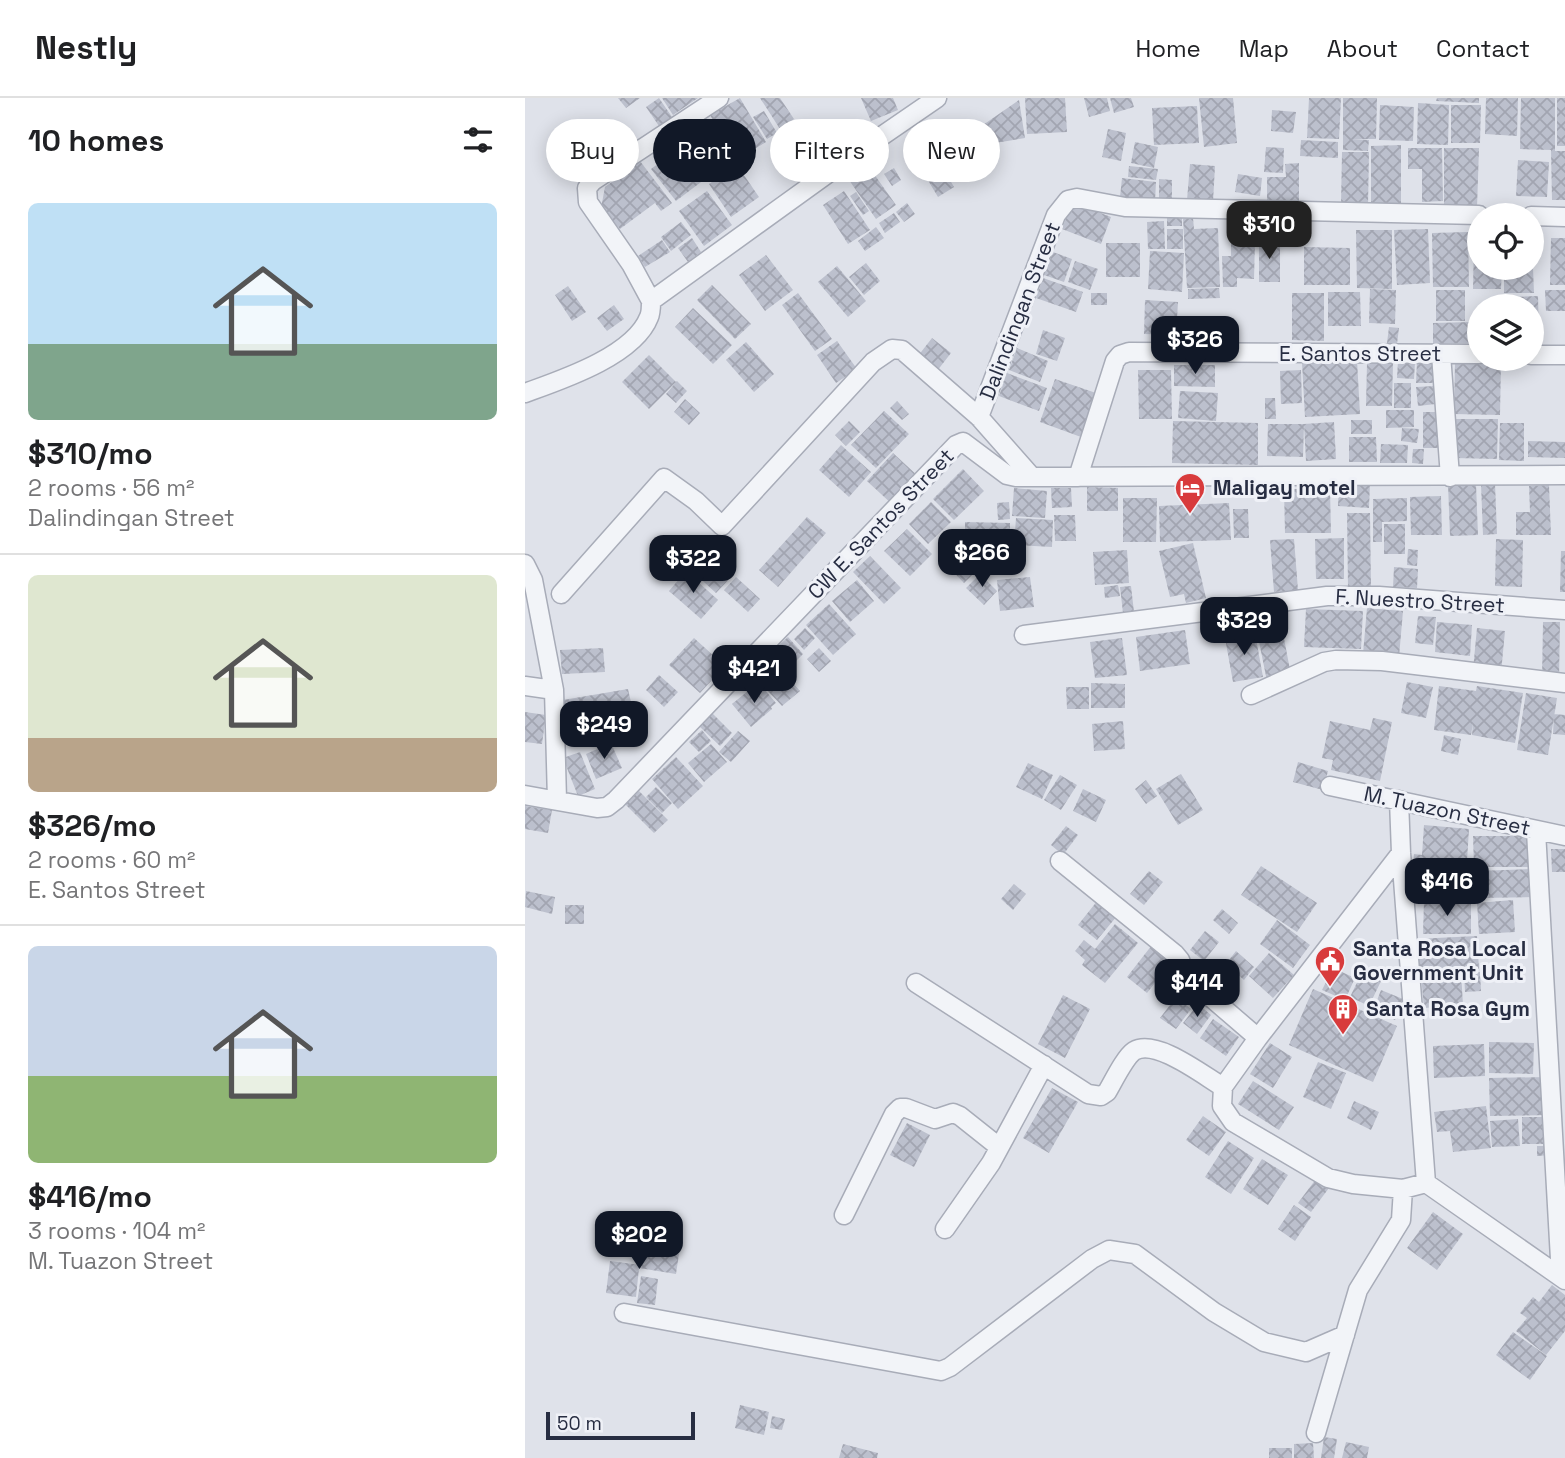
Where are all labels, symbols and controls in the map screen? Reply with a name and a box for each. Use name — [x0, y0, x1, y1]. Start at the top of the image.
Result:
text: Nestly — [35, 27, 137, 69]
text: Home — [1135, 33, 1201, 64]
text: Map — [1239, 33, 1289, 64]
text: About — [1327, 33, 1398, 64]
text: Contact — [1436, 33, 1530, 64]
chip: Buy — [546, 119, 639, 182]
chip: Rent — [653, 119, 756, 182]
chip: Filters — [770, 119, 889, 182]
chip: New — [903, 119, 1000, 182]
text: 10 homes — [28, 121, 164, 160]
icon: filters — [459, 121, 497, 159]
pin: $310 — [1228, 202, 1310, 261]
map controls — [1467, 203, 1544, 371]
button: locate — [1467, 203, 1544, 280]
text: $310 — [1243, 209, 1295, 239]
street label: Dalindingan Street — [973, 218, 1066, 404]
icon: home — [200, 248, 326, 374]
button: layers — [1467, 294, 1544, 371]
pin: $326 — [1154, 316, 1236, 376]
text: $326 — [1167, 324, 1223, 354]
street label: E. Santos Street — [1279, 340, 1441, 367]
text: $310/mo — [28, 434, 153, 473]
street label: CW E. Santos Street — [802, 443, 960, 605]
hotel icon: Maligay motel — [1173, 471, 1207, 515]
text: 2 rooms · 56 m² — [28, 473, 194, 503]
place label: Maligay motel — [1213, 474, 1356, 501]
text: Dalindingan Street — [28, 503, 235, 533]
pin: $266 — [941, 530, 1023, 589]
pin: $322 — [652, 536, 734, 595]
text: $266 — [954, 537, 1010, 567]
text: $322 — [665, 543, 721, 573]
street label: F. Nuestro Street — [1335, 583, 1505, 618]
pin: $329 — [1203, 598, 1285, 657]
text: $329 — [1216, 605, 1272, 635]
icon: home — [200, 620, 326, 746]
pin: $421 — [713, 646, 795, 705]
text: $421 — [728, 653, 780, 683]
pin: $249 — [563, 702, 645, 761]
text: $249 — [576, 709, 632, 739]
street label: M. Tuazon Street — [1362, 780, 1533, 841]
text: $326/mo — [28, 806, 156, 845]
text: 2 rooms · 60 m² — [28, 845, 195, 875]
pin: $416 — [1406, 858, 1488, 918]
text: $416 — [1421, 866, 1473, 896]
text: E. Santos Street — [28, 875, 206, 905]
place label: Santa Rosa Local Government Unit — [1353, 935, 1526, 986]
public building icon: Santa Rosa Local Government Unit — [1313, 944, 1347, 988]
pin: $414 — [1156, 960, 1238, 1019]
text: $414 — [1171, 967, 1223, 997]
icon: home — [200, 991, 326, 1117]
building icon: Santa Rosa Gym — [1326, 992, 1360, 1036]
place label: Santa Rosa Gym — [1366, 995, 1530, 1022]
text: $416/mo — [28, 1177, 152, 1216]
pin: $202 — [598, 1212, 680, 1271]
text: 3 rooms · 104 m² — [28, 1216, 205, 1246]
text: $202 — [611, 1219, 667, 1249]
text: M. Tuazon Street — [28, 1246, 213, 1276]
scale bar — [546, 1409, 695, 1441]
text: 50 m — [557, 1411, 602, 1436]

